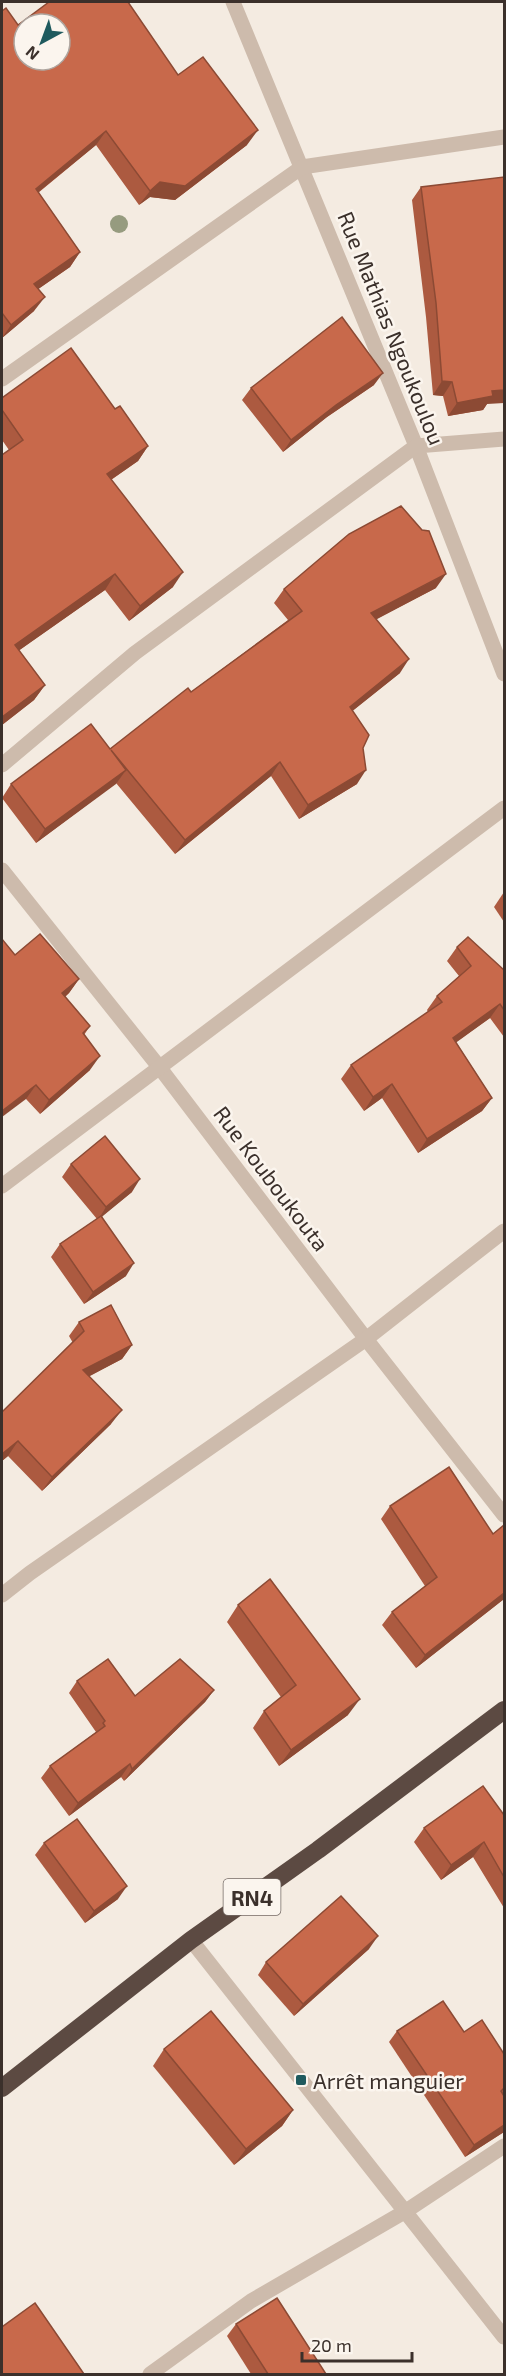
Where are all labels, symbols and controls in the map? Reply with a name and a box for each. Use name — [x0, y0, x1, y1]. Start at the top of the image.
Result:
north arrow — [12, 12, 72, 72]
text: N — [21, 43, 42, 65]
street label: Rue Mathias Ngoukoulou — [333, 208, 451, 448]
street label: Rue Kouboukouta — [209, 1100, 335, 1256]
road number: RN4 — [224, 1879, 280, 1915]
place label: Arrêt manguier — [313, 2067, 464, 2093]
marker: Arrêt manguier — [294, 2073, 308, 2087]
scale bar — [302, 2325, 412, 2363]
text: 20 m — [311, 2334, 352, 2356]

